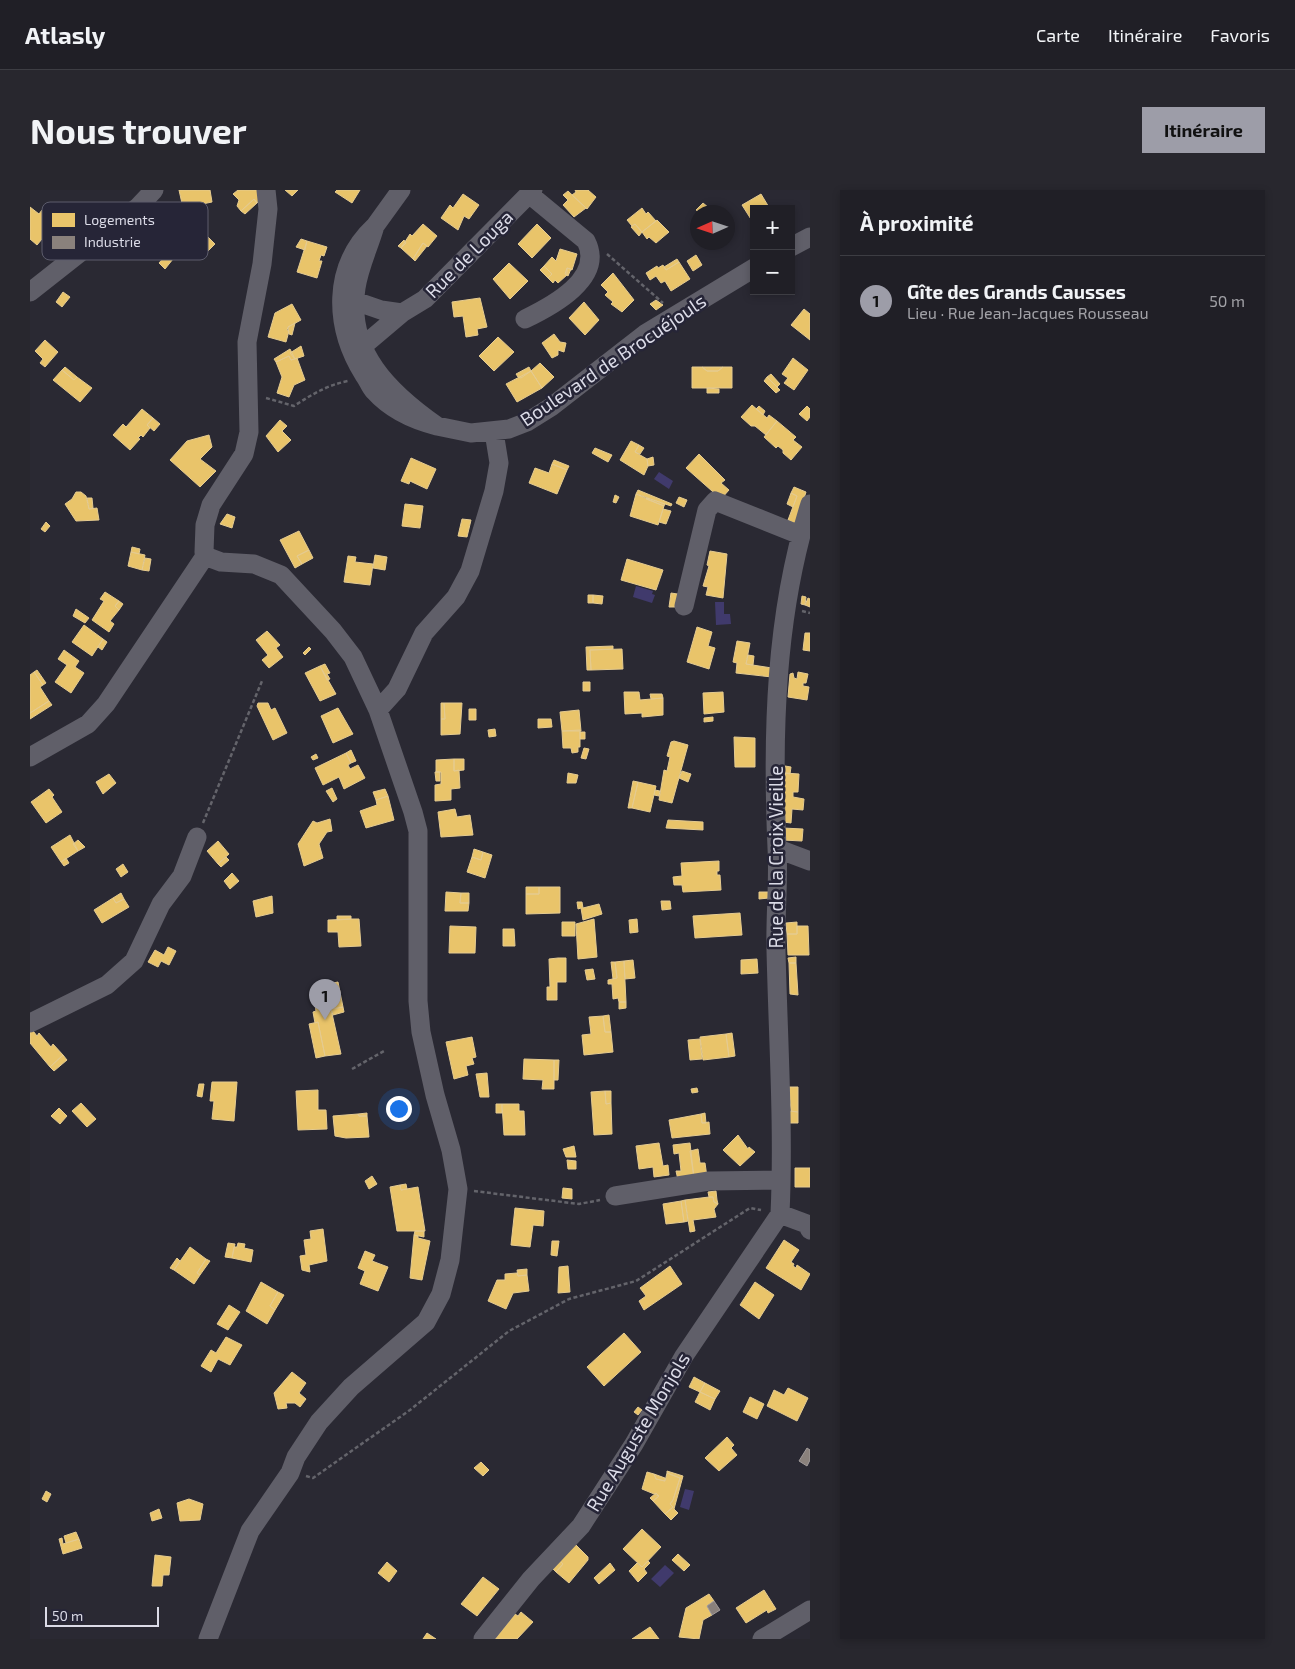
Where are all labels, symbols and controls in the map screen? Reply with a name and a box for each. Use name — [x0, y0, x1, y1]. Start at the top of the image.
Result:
text: Atlasly — [25, 20, 105, 49]
text: Carte — [1036, 24, 1080, 46]
text: Itinéraire — [1108, 24, 1182, 46]
text: Favoris — [1210, 24, 1270, 46]
button: Itinéraire — [1142, 107, 1265, 153]
text: Nous trouver — [30, 109, 247, 151]
legend — [42, 202, 208, 260]
street label: Rue de Louga — [420, 205, 517, 302]
north arrow — [690, 205, 735, 250]
map controls — [750, 205, 795, 295]
button: + — [750, 205, 795, 250]
text: À proximité — [860, 210, 974, 235]
text: Logements — [84, 211, 155, 228]
text: Industrie — [84, 233, 141, 250]
button: − — [750, 250, 795, 295]
text: Gîte des Grands Causses — [907, 280, 1126, 303]
street label: Boulevard de Brocuéjouls — [515, 289, 710, 430]
text: 1 — [873, 291, 879, 310]
text: 50 m — [1209, 291, 1245, 310]
text: Lieu · Rue Jean-Jacques Rousseau — [907, 303, 1149, 322]
street label: Rue de la Croix Vieille — [764, 766, 787, 948]
pin: 1 — [309, 979, 341, 1020]
your location — [386, 1096, 412, 1122]
street label: Rue Auguste Monjols — [581, 1348, 694, 1515]
scale bar — [45, 1604, 159, 1627]
text: 50 m — [52, 1607, 83, 1624]

